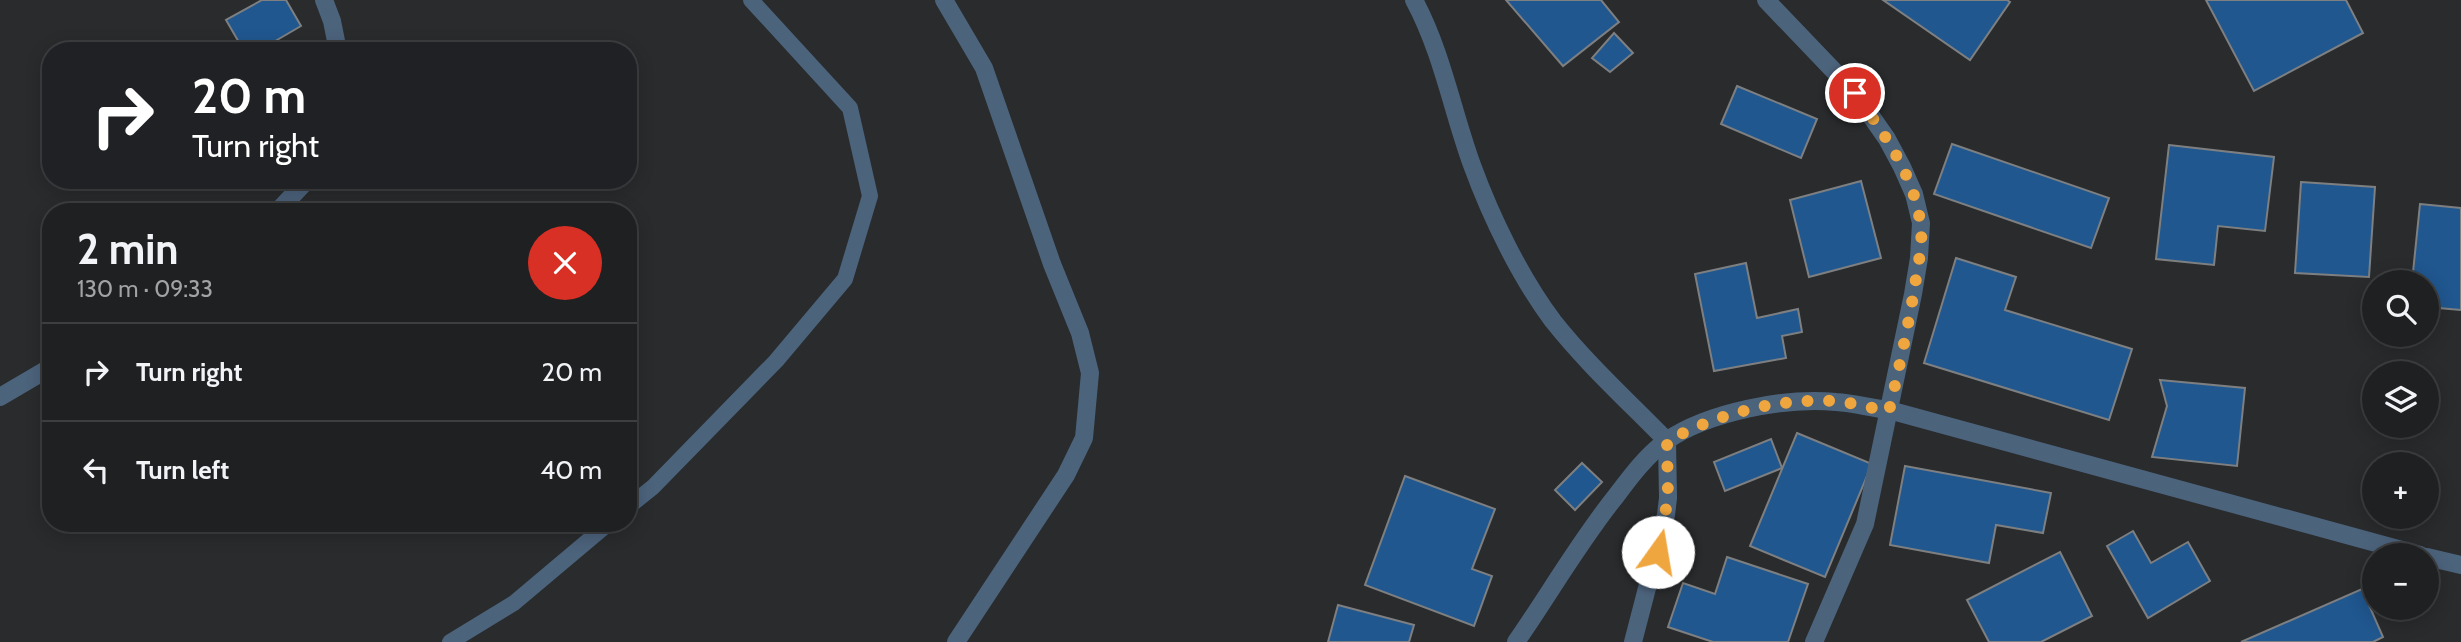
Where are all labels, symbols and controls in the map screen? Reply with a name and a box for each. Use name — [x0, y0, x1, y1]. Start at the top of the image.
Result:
pin — [1825, 63, 1885, 123]
text: 20 m — [192, 66, 306, 125]
icon: right — [77, 70, 168, 161]
icon: arrive — [1836, 74, 1874, 112]
text: Turn right — [192, 126, 319, 165]
text: 2 min — [77, 223, 178, 275]
button: close — [528, 226, 602, 300]
map controls — [2362, 270, 2439, 620]
button: search — [2362, 270, 2439, 347]
text: 130 m · 09:33 — [77, 275, 213, 303]
icon: right — [77, 353, 115, 391]
text: Turn right — [136, 356, 242, 388]
text: 20 m — [542, 356, 602, 388]
button: layers — [2362, 361, 2439, 438]
icon: left — [77, 451, 115, 489]
button: + — [2362, 452, 2439, 529]
text: Turn left — [136, 454, 229, 486]
text: 40 m — [540, 454, 602, 486]
position arrow — [1621, 515, 1695, 589]
button: − — [2362, 543, 2439, 620]

